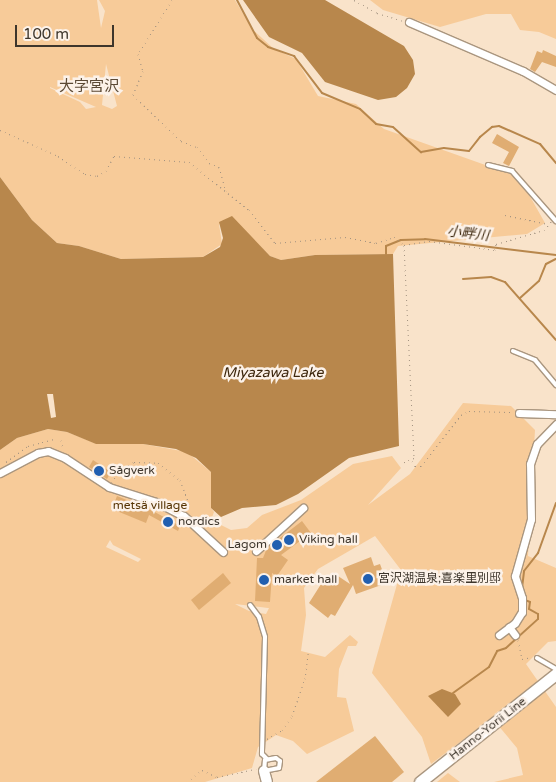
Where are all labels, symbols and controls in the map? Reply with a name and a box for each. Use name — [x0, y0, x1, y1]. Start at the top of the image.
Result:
scale bar — [18, 15, 116, 47]
text: 100 m — [23, 25, 69, 43]
district label: 大字宮沢 — [59, 78, 119, 96]
water label: 小畔川 — [446, 223, 490, 245]
water label: Miyazawa Lake — [223, 365, 323, 381]
place label: Sågverk — [109, 464, 155, 478]
marker: Sågverk — [93, 465, 105, 477]
park label: metsä village — [113, 499, 187, 513]
place label: nordics — [178, 515, 220, 529]
marker: nordics — [162, 516, 174, 528]
place label: Viking hall — [299, 533, 358, 547]
marker: Viking hall — [283, 534, 295, 546]
place label: Lagom — [227, 538, 267, 552]
marker: Lagom — [271, 539, 283, 551]
place label: 宮沢湖温泉;喜楽里別邸 — [378, 572, 501, 586]
place label: market hall — [274, 573, 337, 587]
marker: 宮沢湖温泉;喜楽里別邸 — [362, 573, 374, 585]
marker: market hall — [258, 574, 270, 586]
street label: Hanno-Yorii Line — [447, 695, 529, 763]

